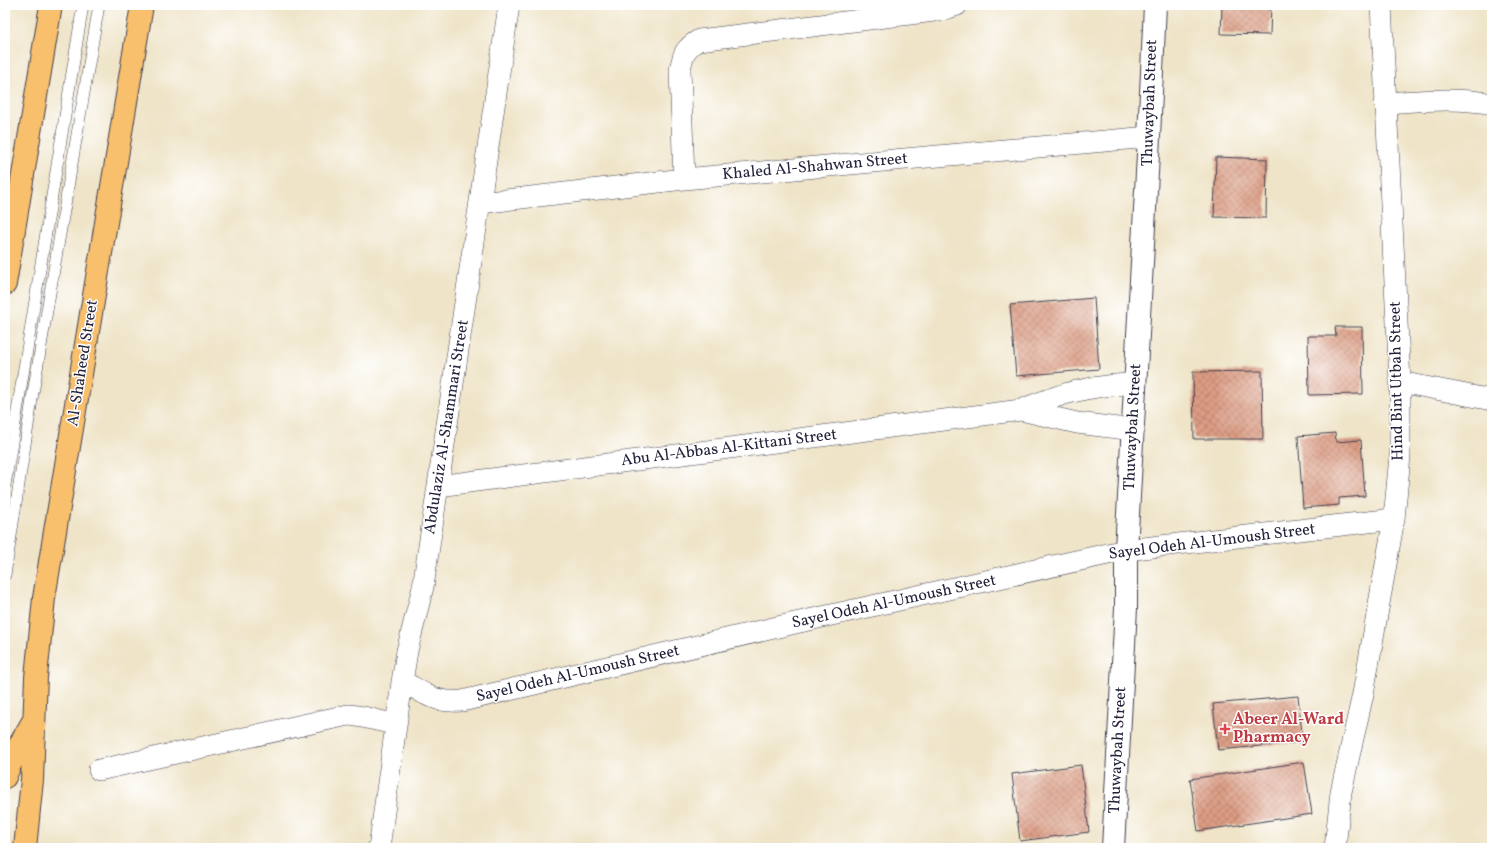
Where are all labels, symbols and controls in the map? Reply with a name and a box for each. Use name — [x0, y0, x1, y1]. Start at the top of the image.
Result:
street label: Thuwaybah Street — [1137, 39, 1163, 167]
street label: Khaled Al-Shahwan Street — [721, 148, 909, 186]
street label: Al-Shaheed Street — [62, 298, 104, 428]
street label: Hind Bint Utbah Street — [1385, 301, 1409, 461]
street label: Abdulaziz Al-Shammari Street — [419, 318, 475, 536]
street label: Thuwaybah Street — [1119, 363, 1147, 491]
street label: Abu Al-Abbas Al-Kittani Street — [620, 424, 838, 472]
street label: Sayel Odeh Al-Umoush Street — [1107, 518, 1317, 566]
street label: Sayel Odeh Al-Umoush Street — [790, 570, 998, 634]
street label: Sayel Odeh Al-Umoush Street — [474, 640, 682, 708]
street label: Thuwaybah Street — [1104, 686, 1132, 814]
place label: Abeer Al-Ward Pharmacy — [1233, 709, 1344, 749]
marker: Abeer Al-Ward Pharmacy — [1220, 724, 1230, 734]

